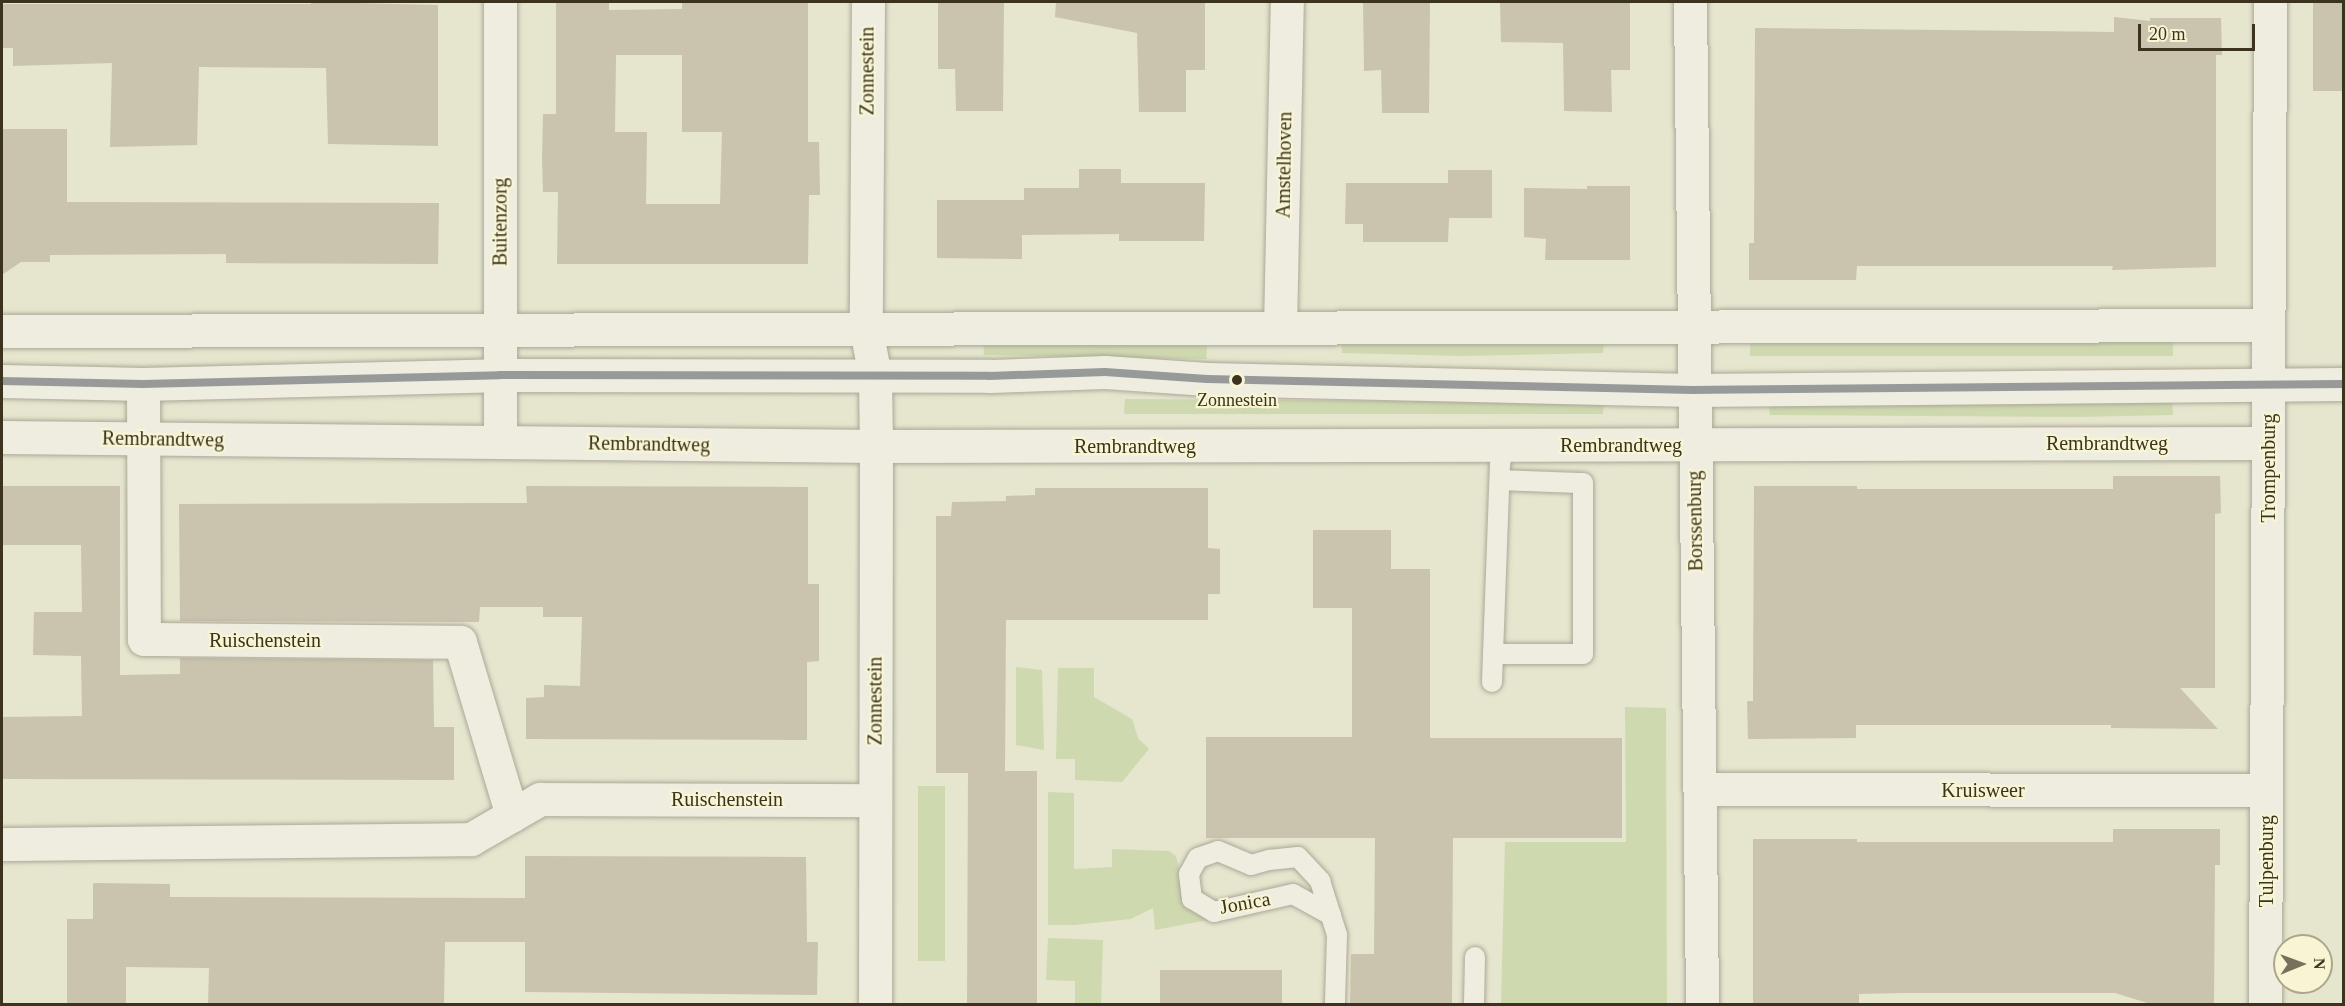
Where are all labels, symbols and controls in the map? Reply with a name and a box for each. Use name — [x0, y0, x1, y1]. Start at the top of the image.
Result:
scale bar — [2141, 12, 2258, 50]
text: 20 m — [2149, 24, 2186, 44]
street label: Zonnestein — [855, 27, 879, 115]
street label: Amstelhoven — [1271, 111, 1297, 219]
street label: Buitenzorg — [488, 178, 512, 266]
marker: Zonnestein — [1231, 374, 1243, 386]
place label: Zonnestein — [1197, 389, 1277, 411]
street label: Trompenburg — [2256, 414, 2280, 522]
street label: Rembrandtweg — [102, 426, 224, 452]
street label: Rembrandtweg — [588, 431, 710, 457]
street label: Rembrandtweg — [2046, 431, 2168, 455]
street label: Rembrandtweg — [1560, 433, 1682, 457]
street label: Rembrandtweg — [1074, 434, 1196, 458]
street label: Borssenburg — [1682, 470, 1708, 572]
street label: Ruischenstein — [209, 628, 321, 652]
street label: Zonnestein — [863, 657, 887, 745]
street label: Kruisweer — [1941, 778, 2025, 802]
street label: Ruischenstein — [671, 787, 783, 811]
street label: Tulpenburg — [2254, 815, 2278, 907]
street label: Jonica — [1218, 887, 1272, 919]
north arrow — [2273, 934, 2333, 994]
text: N — [2311, 958, 2328, 970]

